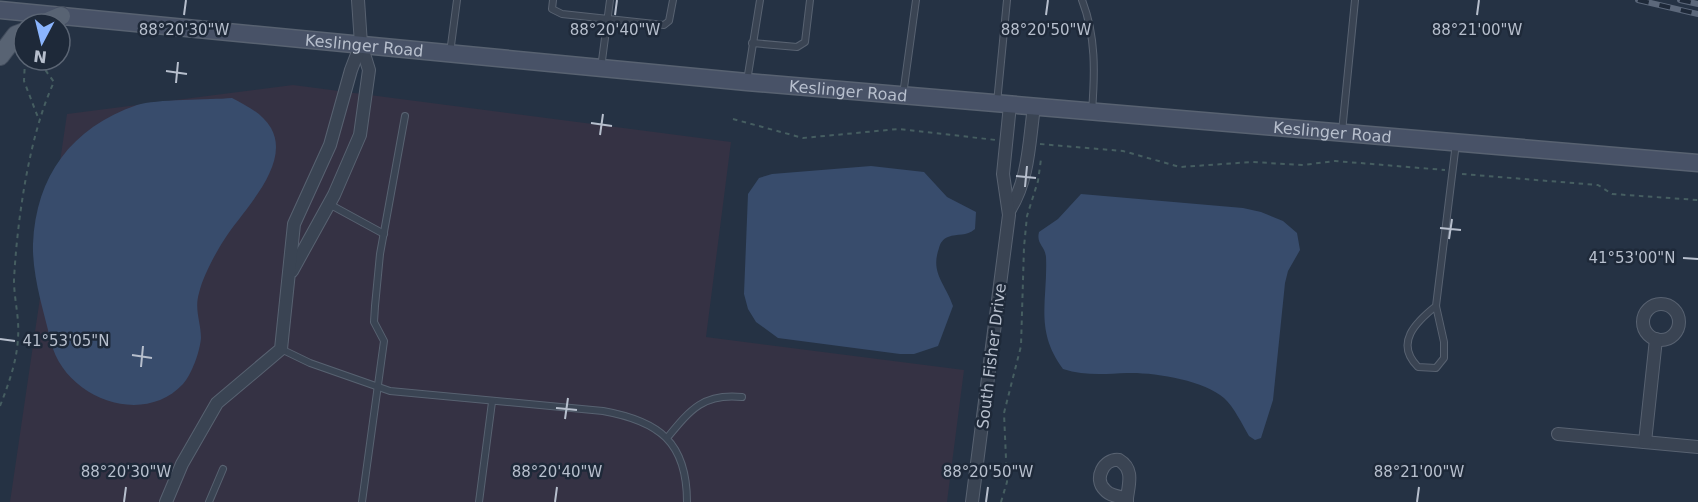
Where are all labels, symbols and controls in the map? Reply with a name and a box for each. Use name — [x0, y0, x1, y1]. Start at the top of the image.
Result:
north arrow — [12, 12, 72, 72]
text: 88°20'30"W — [139, 21, 229, 39]
text: 88°20'40"W — [570, 21, 660, 39]
text: 88°20'50"W — [1001, 21, 1091, 39]
text: 88°21'00"W — [1432, 21, 1522, 39]
street label: Keslinger Road — [304, 30, 424, 61]
text: N — [32, 46, 48, 67]
street label: Keslinger Road — [788, 77, 908, 106]
street label: Keslinger Road — [1272, 118, 1392, 147]
text: 41°53'00"N — [1588, 249, 1676, 267]
street label: South Fisher Drive — [973, 282, 1010, 430]
text: 41°53'05"N — [22, 332, 110, 350]
text: 88°20'30"W — [81, 463, 171, 481]
text: 88°20'40"W — [512, 463, 602, 481]
text: 88°20'50"W — [943, 463, 1033, 481]
text: 88°21'00"W — [1374, 463, 1464, 481]

